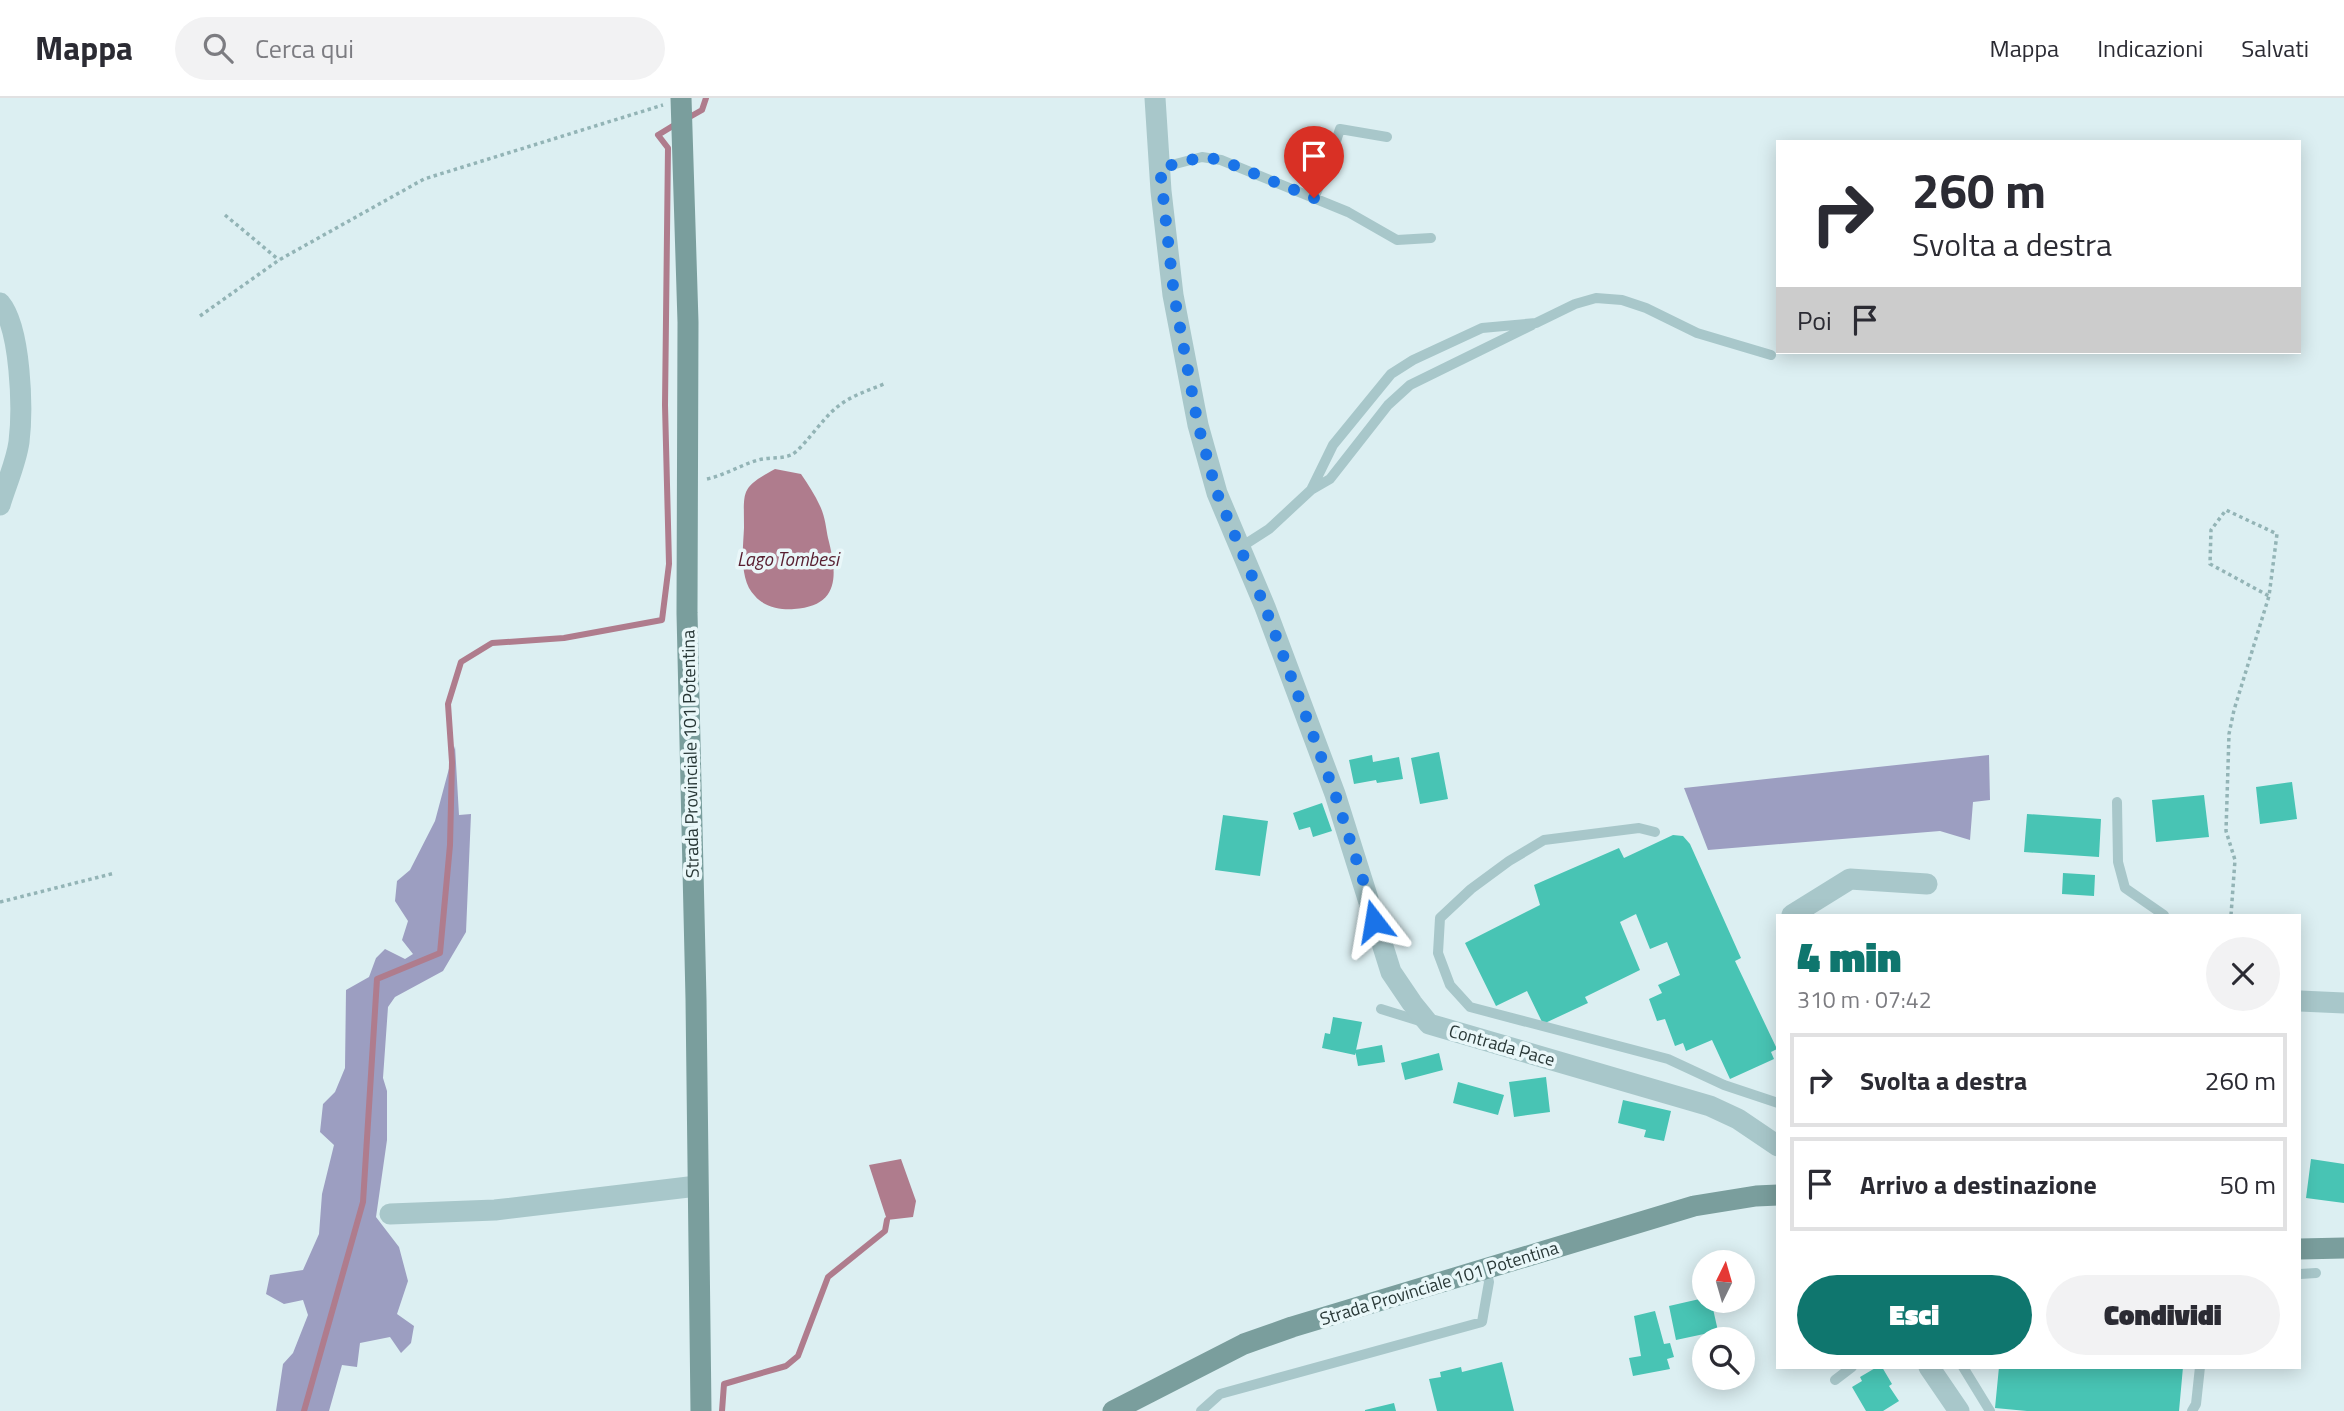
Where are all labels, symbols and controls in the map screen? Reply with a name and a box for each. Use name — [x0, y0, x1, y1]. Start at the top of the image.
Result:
search box — [175, 17, 665, 80]
text: Mappa — [35, 23, 133, 73]
icon: search — [199, 29, 237, 67]
text: Cerca qui — [255, 29, 354, 68]
text: Mappa — [1990, 30, 2059, 66]
text: Indicazioni — [2097, 30, 2203, 66]
text: Salvati — [2241, 30, 2309, 66]
pin — [1284, 126, 1344, 198]
icon: arrive — [1295, 137, 1333, 175]
text: 260 m — [1912, 152, 2046, 227]
icon: right — [1797, 168, 1888, 259]
text: Svolta a destra — [1912, 220, 2112, 268]
text: Poi — [1797, 301, 1832, 340]
icon: arrive — [1846, 301, 1884, 339]
water label: Lago Tombesi — [737, 544, 841, 573]
street label: Strada Provinciale 101 Potentina — [674, 630, 706, 878]
position arrow — [1337, 884, 1411, 958]
text: 4 min — [1797, 924, 1901, 988]
button: close — [2206, 937, 2280, 1011]
text: 310 m · 07:42 — [1797, 982, 1932, 1017]
street label: Contrada Pace — [1446, 1017, 1558, 1073]
icon: right — [1801, 1061, 1839, 1099]
text: Svolta a destra — [1860, 1061, 2027, 1100]
text: 260 m — [2205, 1061, 2276, 1100]
icon: arrive — [1801, 1165, 1839, 1203]
text: Arrivo a destinazione — [1860, 1165, 2097, 1204]
text: 50 m — [2219, 1165, 2276, 1204]
street label: Strada Provinciale 101 Potentina — [1316, 1234, 1562, 1332]
north arrow — [1692, 1250, 1755, 1312]
map controls — [1692, 1250, 1755, 1390]
button: Esci — [1797, 1275, 2032, 1355]
button: Condividi — [2046, 1275, 2280, 1355]
button: search — [1692, 1327, 1755, 1390]

